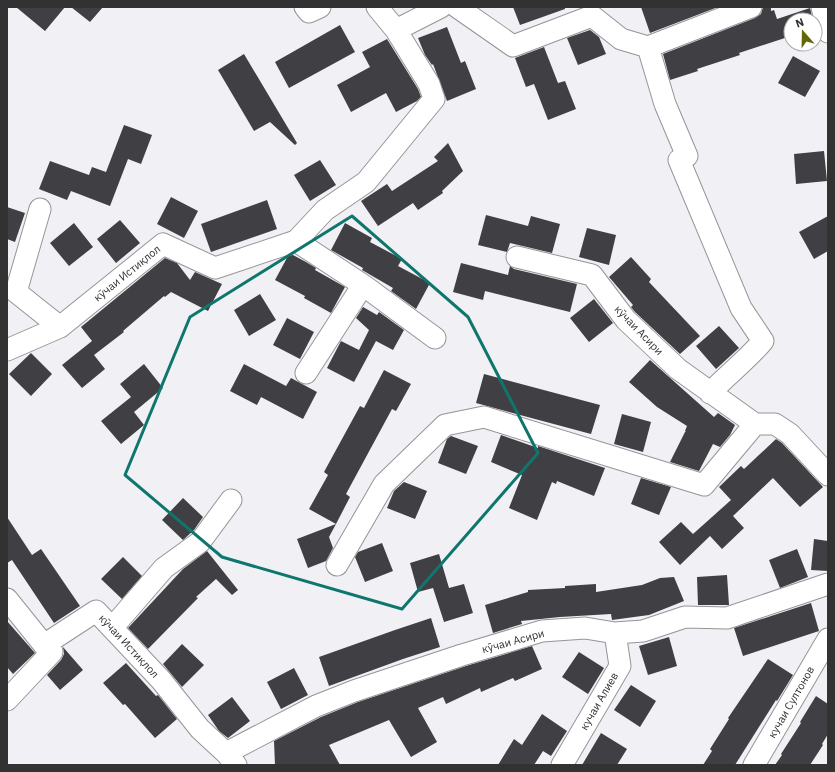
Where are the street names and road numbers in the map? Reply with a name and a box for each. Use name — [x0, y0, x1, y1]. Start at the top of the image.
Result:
street label: кӯчаи Истиқлол — [91, 242, 163, 304]
street label: кӯчаи Асири — [612, 302, 666, 358]
street label: кӯчаи Истиқлол — [96, 611, 162, 681]
street label: кӯчаи Асири — [480, 626, 546, 656]
street label: кучаи Султонов — [765, 664, 817, 740]
street label: кучаи Алиев — [577, 670, 621, 732]

